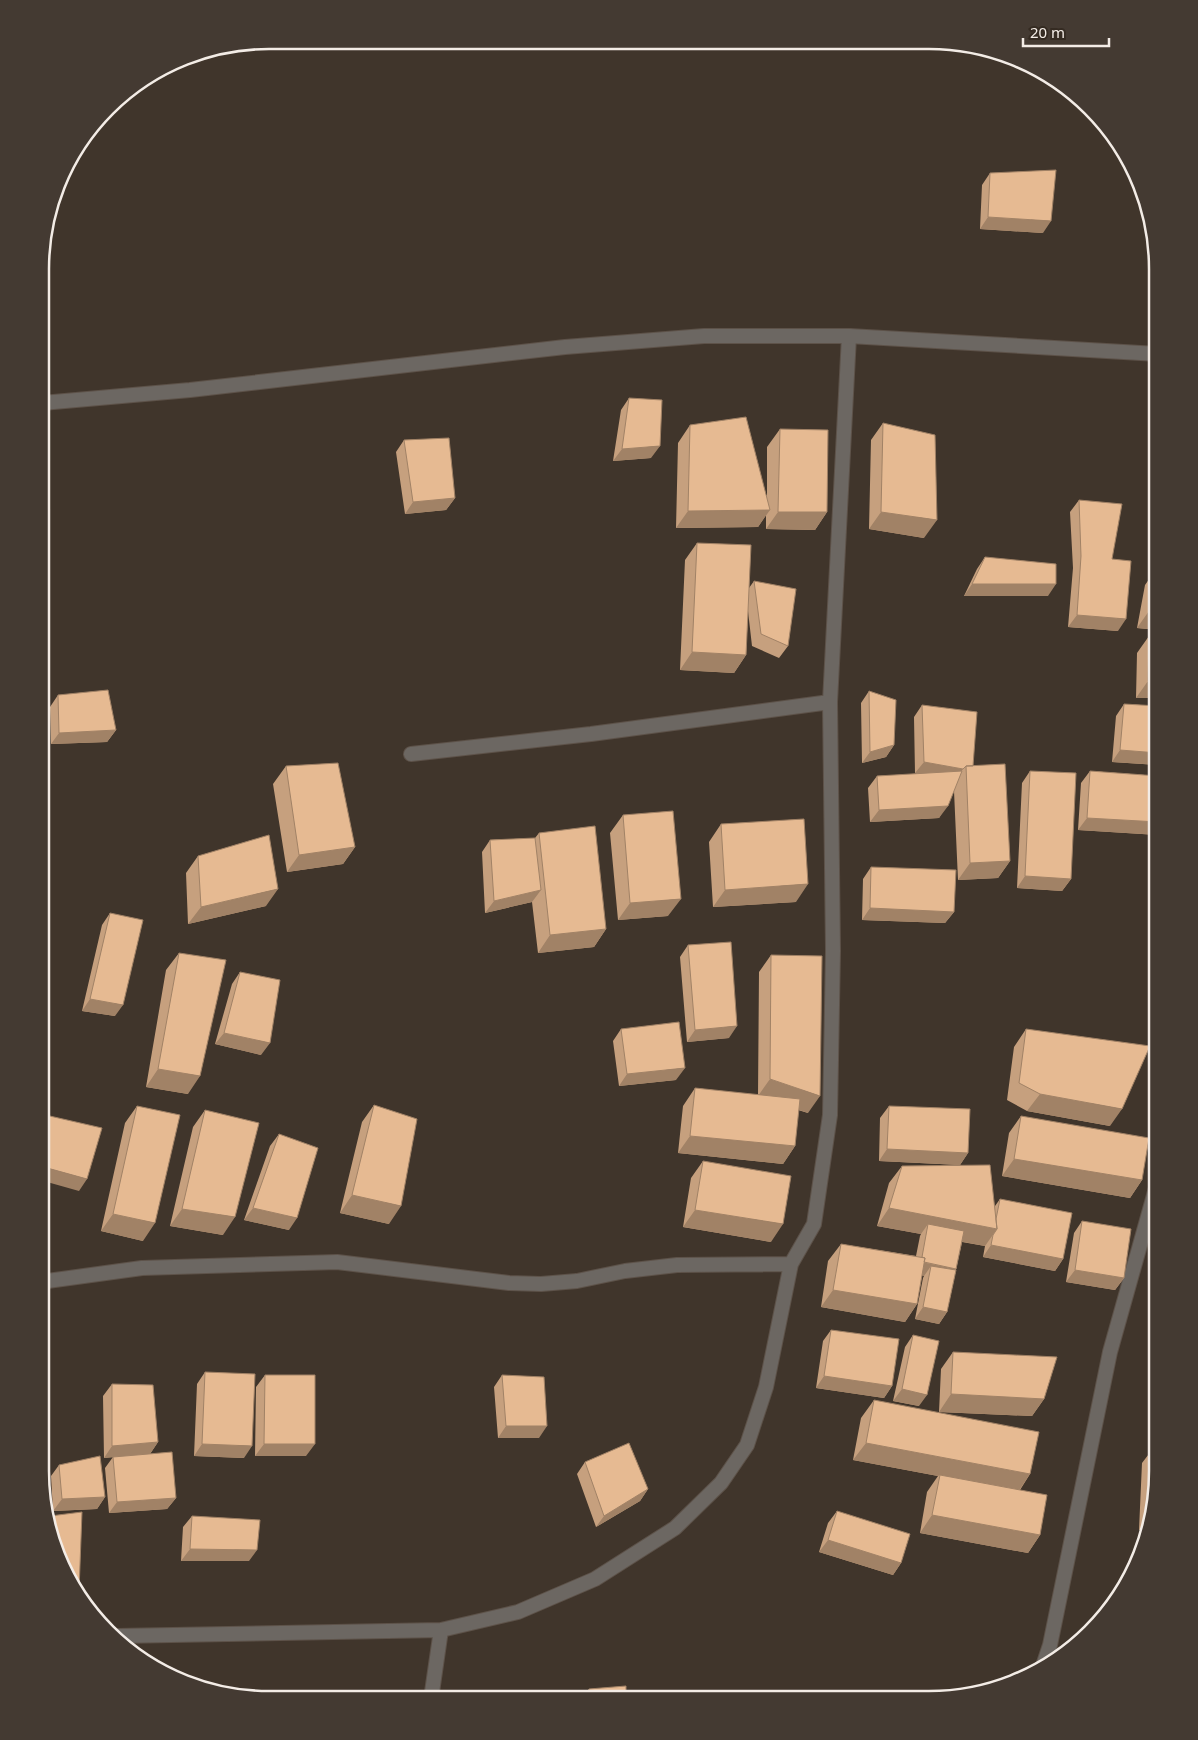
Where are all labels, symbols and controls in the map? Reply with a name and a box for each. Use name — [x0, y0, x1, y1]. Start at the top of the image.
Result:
scale bar — [1023, 15, 1109, 47]
text: 20 m — [1030, 22, 1065, 42]

